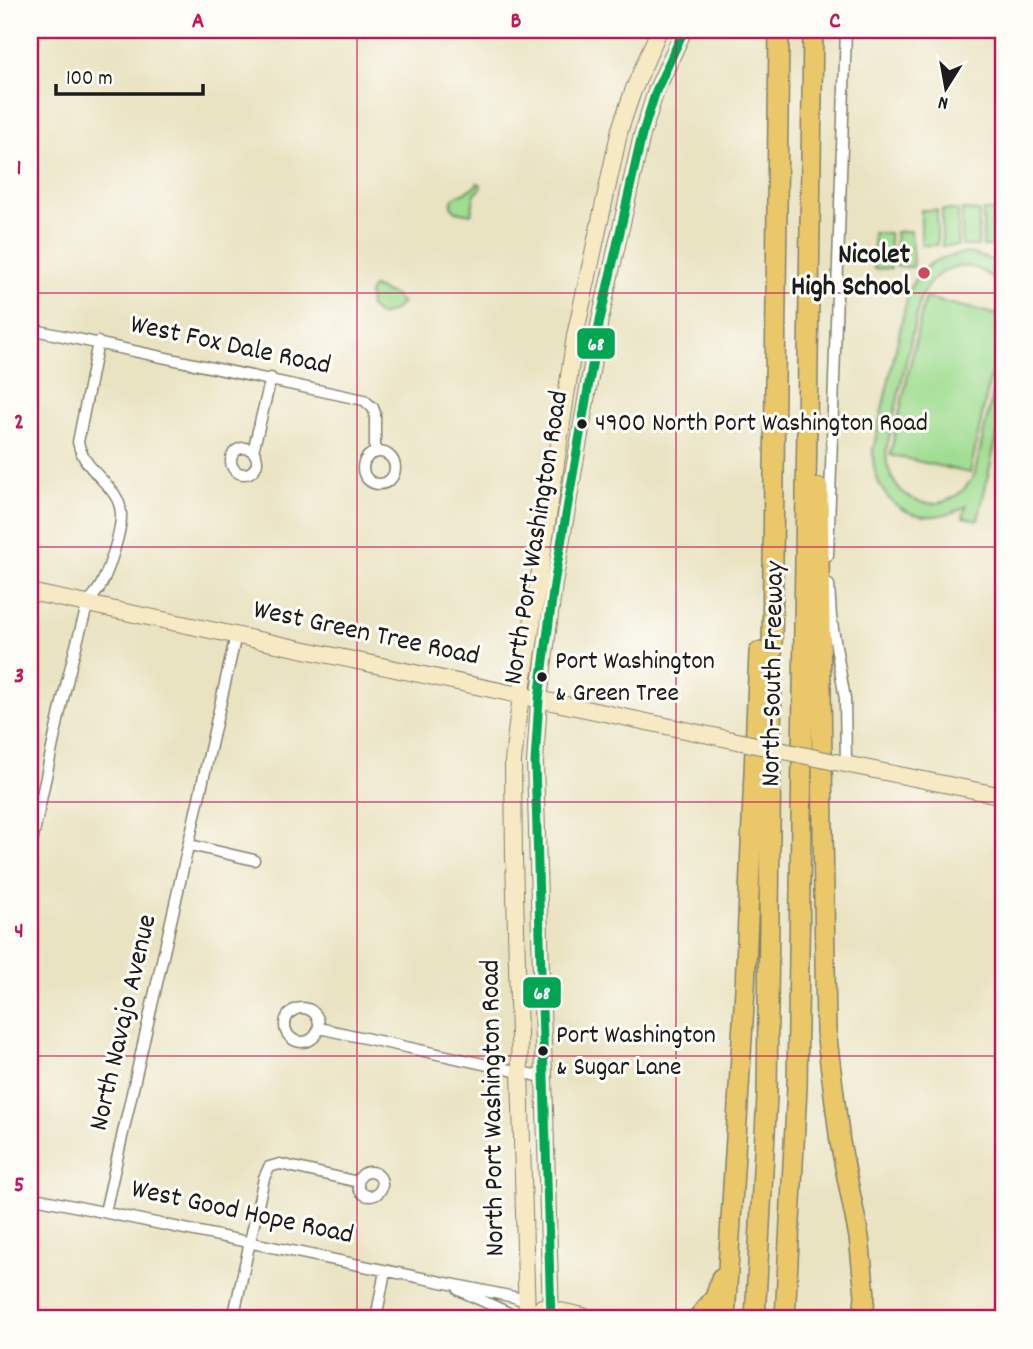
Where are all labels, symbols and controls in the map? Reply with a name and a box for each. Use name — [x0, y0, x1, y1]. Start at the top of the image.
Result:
text: A — [192, 6, 204, 39]
text: B — [511, 6, 522, 39]
text: C — [829, 6, 841, 39]
scale bar — [56, 52, 203, 96]
north arrow — [911, 52, 981, 122]
text: 100 m — [66, 65, 113, 95]
text: N — [936, 87, 951, 115]
text: 1 — [16, 153, 22, 186]
place label: Nicolet High School — [791, 237, 911, 309]
marker: Nicolet High School — [916, 265, 932, 281]
street label: West Fox Dale Road — [126, 306, 334, 388]
line badge: 68 — [576, 327, 616, 360]
text: 68 — [588, 333, 605, 360]
street label: North Port Washington Road — [495, 388, 581, 688]
place label: 4900 North Port Washington Road — [595, 406, 928, 443]
text: 2 — [14, 407, 24, 440]
marker: 4900 North Port Washington Road — [575, 417, 589, 431]
street label: North-South Freeway — [753, 560, 797, 787]
street label: West Green Tree Road — [249, 591, 483, 679]
place label: Port Washington & Green Tree — [555, 644, 715, 713]
text: 3 — [14, 661, 24, 694]
marker: Port Washington & Green Tree — [535, 670, 549, 684]
street label: North Navajo Avenue — [81, 911, 169, 1135]
text: 4 — [14, 916, 24, 949]
street label: North Port Washington Road — [472, 959, 518, 1257]
line badge: 68 — [522, 976, 562, 1009]
text: 68 — [534, 982, 551, 1009]
place label: Port Washington & Sugar Lane — [556, 1018, 716, 1087]
marker: Port Washington & Sugar Lane — [536, 1044, 550, 1058]
text: 5 — [14, 1170, 24, 1203]
street label: West Good Hope Road — [127, 1171, 357, 1257]

